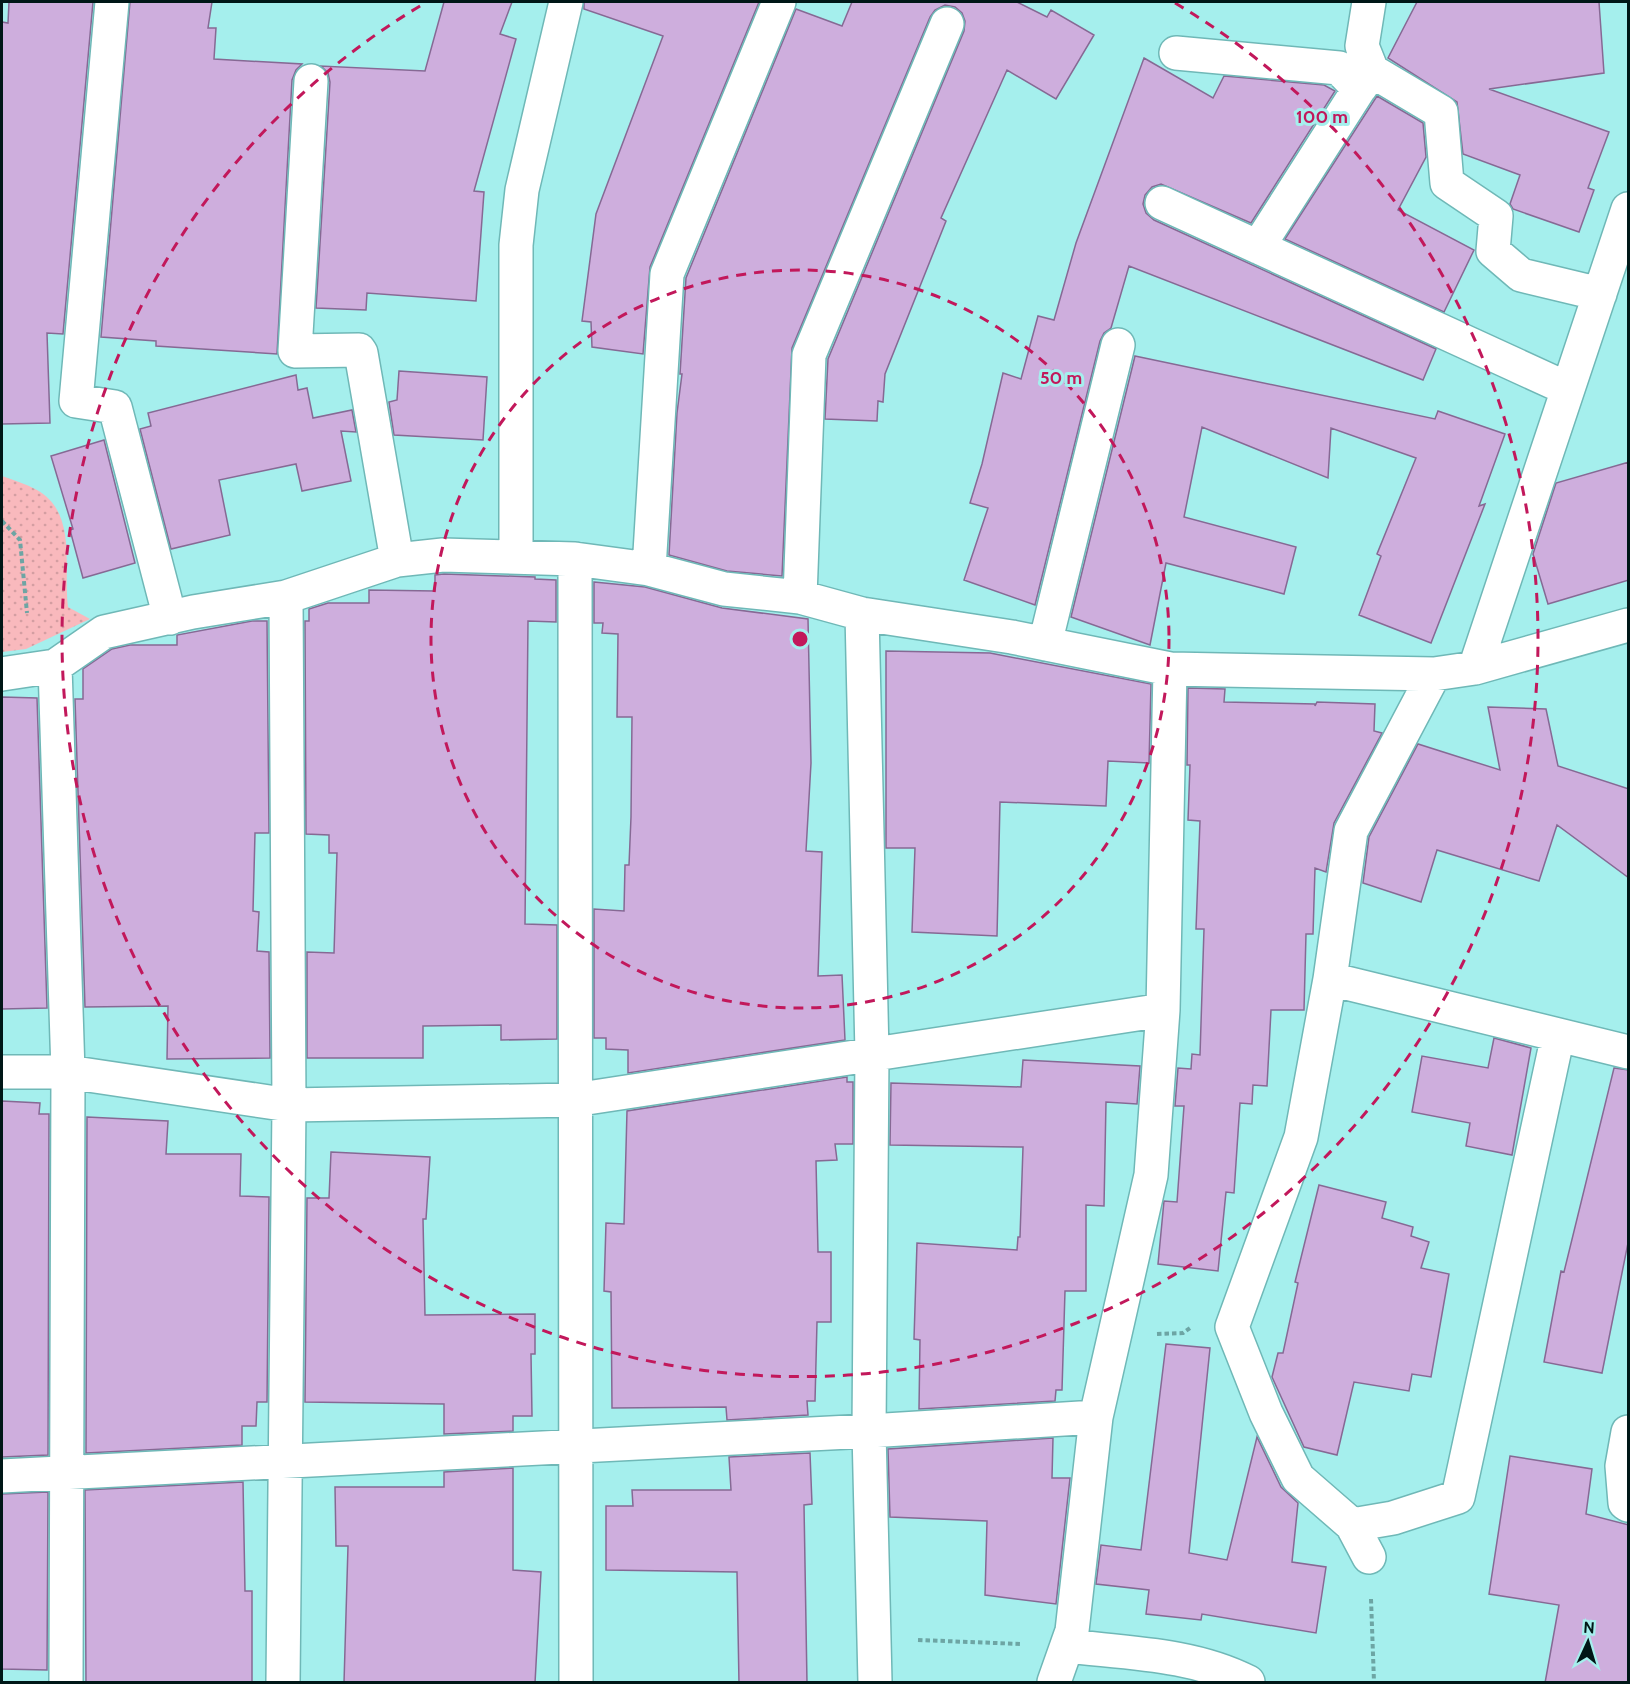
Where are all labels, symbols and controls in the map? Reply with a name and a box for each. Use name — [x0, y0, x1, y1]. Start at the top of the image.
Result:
text: 100 m — [1296, 106, 1348, 128]
text: 50 m — [1040, 367, 1082, 389]
centre of rings — [790, 629, 810, 649]
north arrow — [1558, 1612, 1618, 1672]
text: N — [1583, 1618, 1595, 1637]

